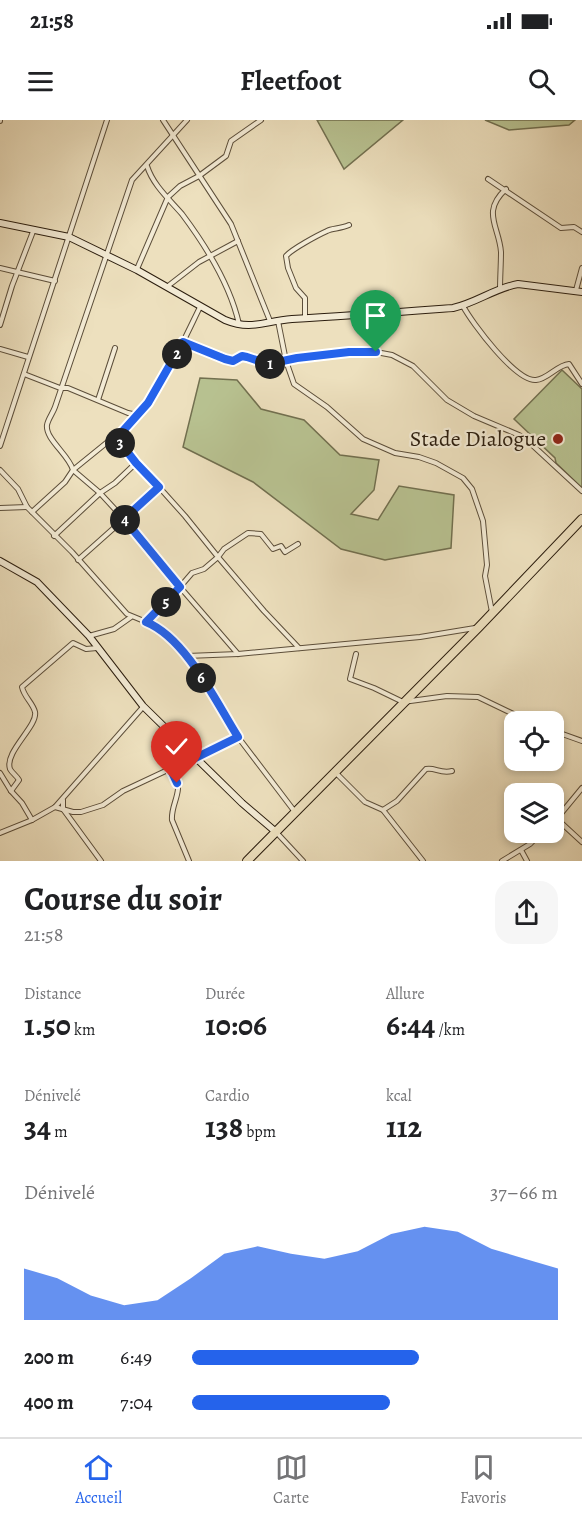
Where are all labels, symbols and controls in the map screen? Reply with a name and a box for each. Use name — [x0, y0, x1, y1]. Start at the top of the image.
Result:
text: 21:58 — [30, 6, 74, 36]
text: Fleetfoot — [240, 63, 342, 99]
icon: menu — [24, 65, 57, 98]
icon: search — [525, 65, 558, 98]
pin — [350, 290, 401, 352]
icon: arrive — [359, 299, 392, 332]
pin: 2 — [162, 339, 192, 369]
text: 2 — [173, 343, 181, 365]
pin: 1 — [255, 349, 285, 379]
text: 1 — [267, 353, 273, 375]
place label: Stade Dialogue — [410, 424, 546, 454]
pin: 3 — [105, 428, 135, 458]
text: 3 — [117, 432, 123, 454]
marker: Stade Dialogue — [551, 432, 565, 446]
pin: 4 — [110, 505, 140, 535]
text: 4 — [121, 509, 129, 531]
pin: 5 — [151, 587, 181, 617]
text: 5 — [163, 591, 169, 613]
pin: 6 — [186, 663, 216, 693]
text: 6 — [197, 667, 205, 689]
map controls — [504, 711, 564, 843]
button: locate — [504, 711, 564, 771]
pin — [151, 721, 202, 783]
icon: check — [160, 730, 193, 763]
button: layers — [504, 783, 564, 843]
text: Course du soir — [24, 876, 222, 921]
button: share — [495, 881, 558, 944]
text: 21:58 — [24, 921, 63, 948]
text: Distance — [24, 983, 81, 1005]
text: Durée — [205, 983, 245, 1005]
text: Allure — [386, 983, 425, 1005]
text: 1.50 — [24, 1005, 71, 1045]
text: 10:06 — [205, 1005, 267, 1045]
text: 6:44 — [386, 1005, 435, 1045]
text: km — [71, 1019, 95, 1041]
text: /km — [435, 1019, 465, 1041]
text: Dénivelé — [24, 1085, 81, 1107]
text: Cardio — [205, 1085, 250, 1107]
text: kcal — [386, 1085, 412, 1107]
text: 34 — [24, 1107, 51, 1147]
text: 138 — [205, 1107, 243, 1147]
text: 112 — [386, 1107, 422, 1147]
text: m — [51, 1121, 67, 1143]
text: bpm — [243, 1121, 276, 1143]
text: Dénivelé — [24, 1179, 95, 1206]
text: 37–66 m — [490, 1179, 558, 1206]
text: 200 m — [24, 1344, 74, 1371]
text: 6:49 — [120, 1344, 152, 1371]
text: 400 m — [24, 1389, 74, 1416]
text: 7:04 — [120, 1389, 153, 1416]
tab: Accueil — [75, 1451, 122, 1509]
tab: Carte — [273, 1451, 309, 1509]
tab: Favoris — [460, 1451, 507, 1509]

